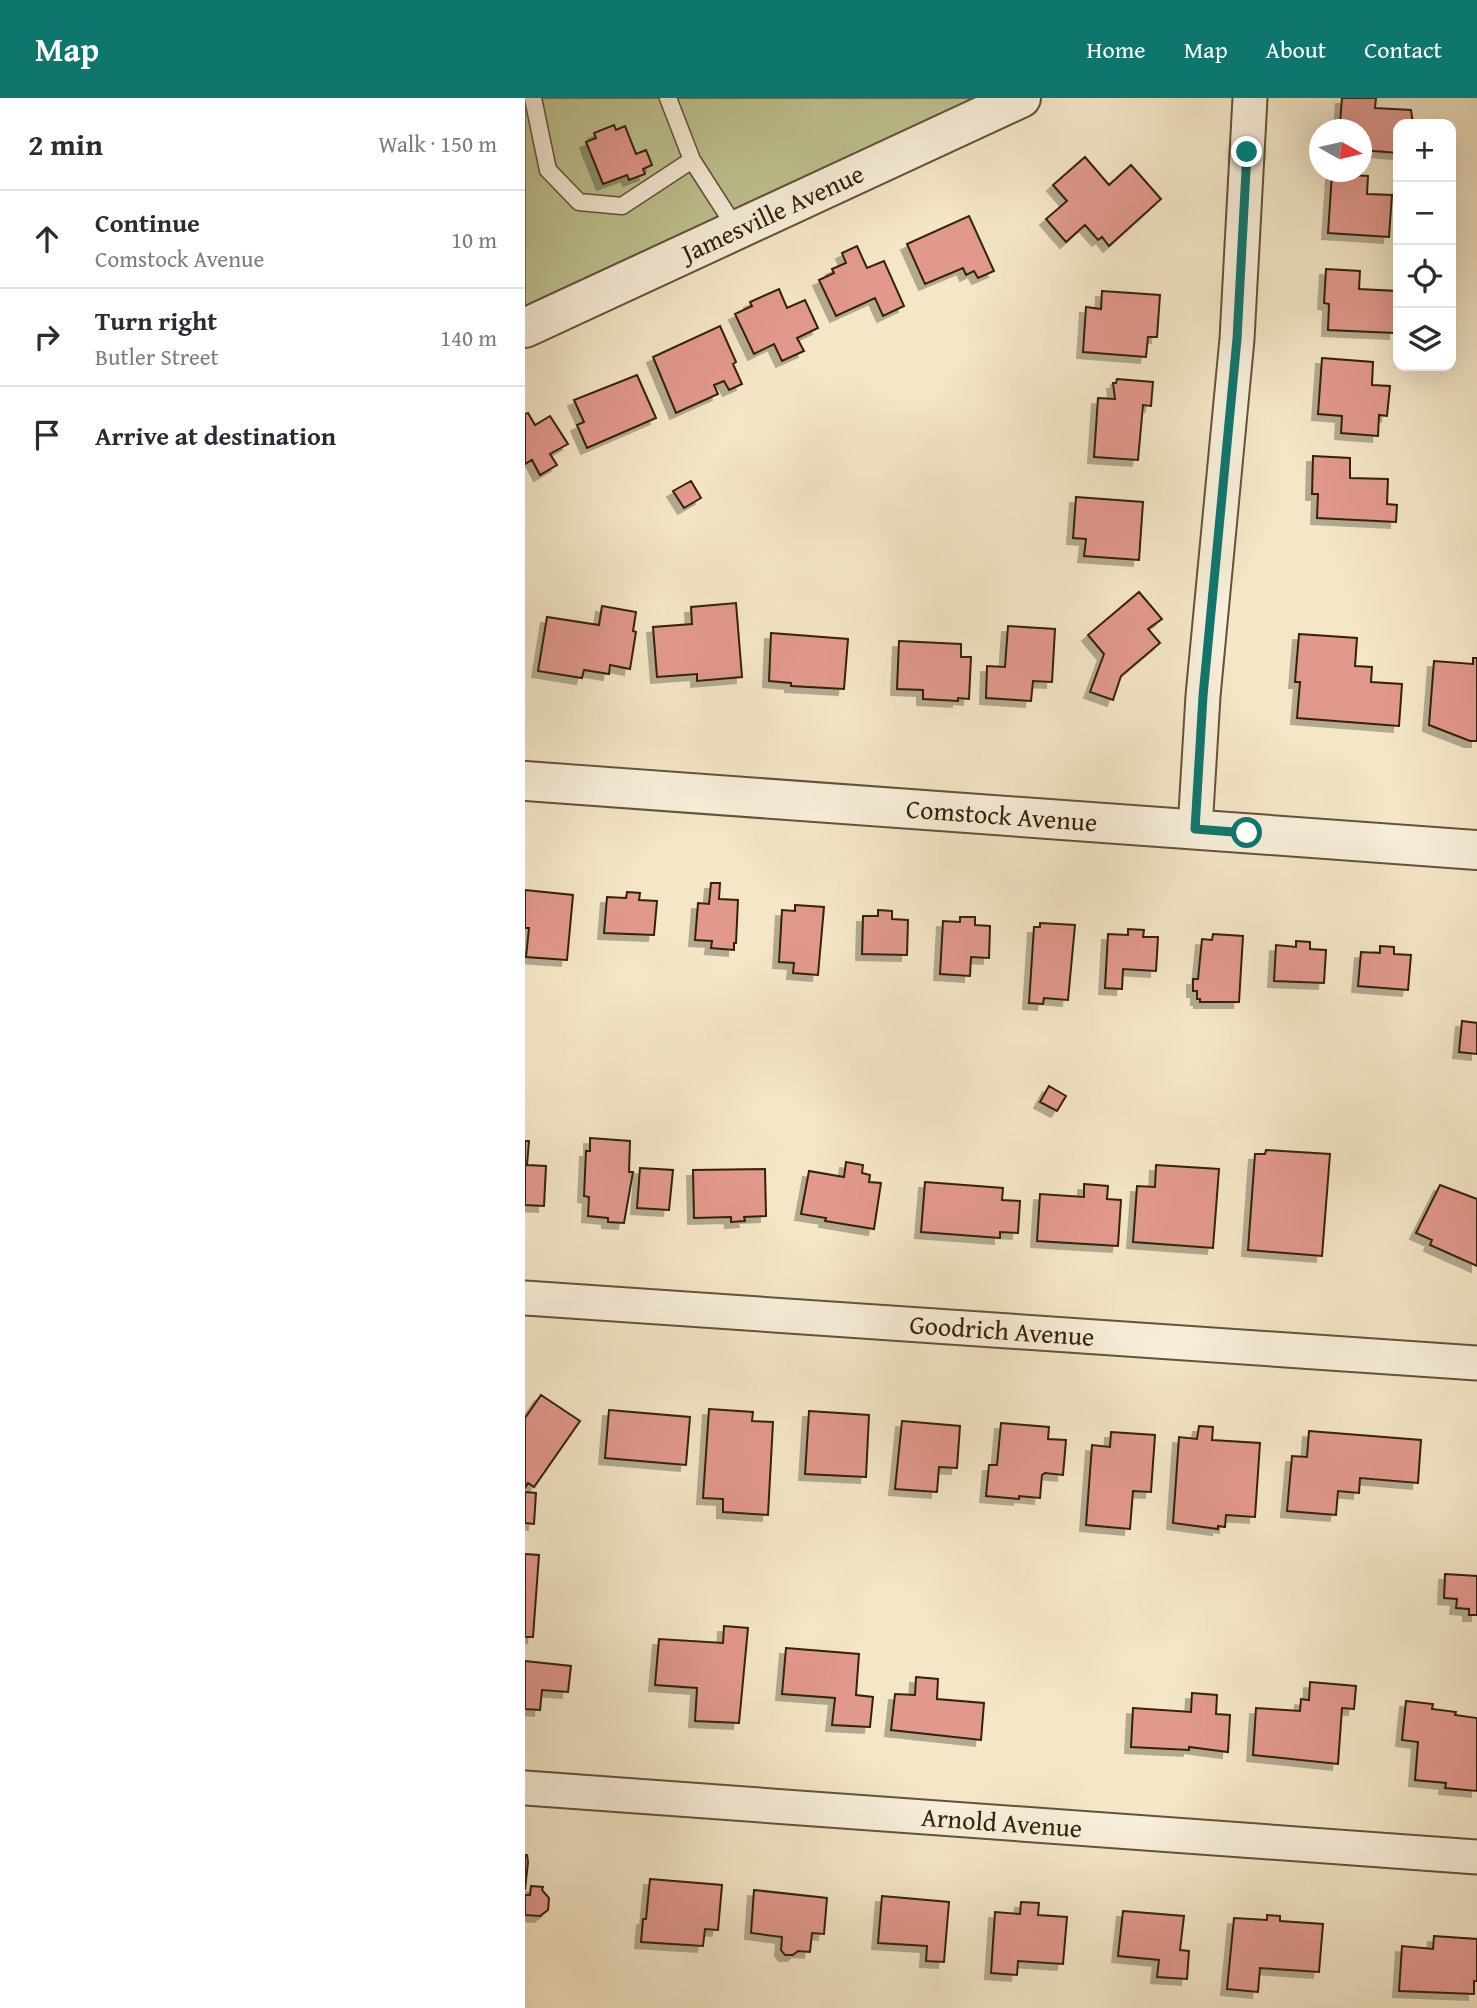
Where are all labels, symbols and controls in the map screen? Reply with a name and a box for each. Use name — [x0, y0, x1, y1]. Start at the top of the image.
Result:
text: Map — [35, 25, 99, 73]
text: Home — [1087, 32, 1146, 67]
text: Map — [1184, 32, 1228, 67]
text: About — [1266, 32, 1326, 67]
text: Contact — [1364, 32, 1442, 67]
north arrow — [1309, 119, 1372, 182]
map controls — [1393, 119, 1456, 371]
button: + — [1393, 119, 1456, 182]
text: 2 min — [28, 122, 103, 166]
text: Walk · 150 m — [378, 127, 497, 160]
route end — [1231, 136, 1262, 167]
street label: Jamesville Avenue — [672, 154, 870, 273]
button: − — [1393, 182, 1456, 245]
text: Continue — [95, 203, 200, 242]
icon: ahead — [28, 220, 66, 258]
text: 10 m — [451, 223, 497, 256]
text: Comstock Avenue — [95, 242, 264, 275]
button: locate — [1393, 245, 1456, 308]
text: Turn right — [95, 301, 217, 340]
button: layers — [1393, 308, 1456, 371]
icon: right — [28, 318, 66, 356]
text: 140 m — [440, 321, 497, 354]
text: Butler Street — [95, 340, 219, 373]
icon: arrive — [28, 416, 66, 454]
text: Arrive at destination — [95, 416, 336, 455]
street label: Comstock Avenue — [905, 789, 1099, 841]
route start — [1231, 817, 1262, 848]
street label: Goodrich Avenue — [908, 1304, 1096, 1356]
street label: Arnold Avenue — [920, 1797, 1084, 1847]

